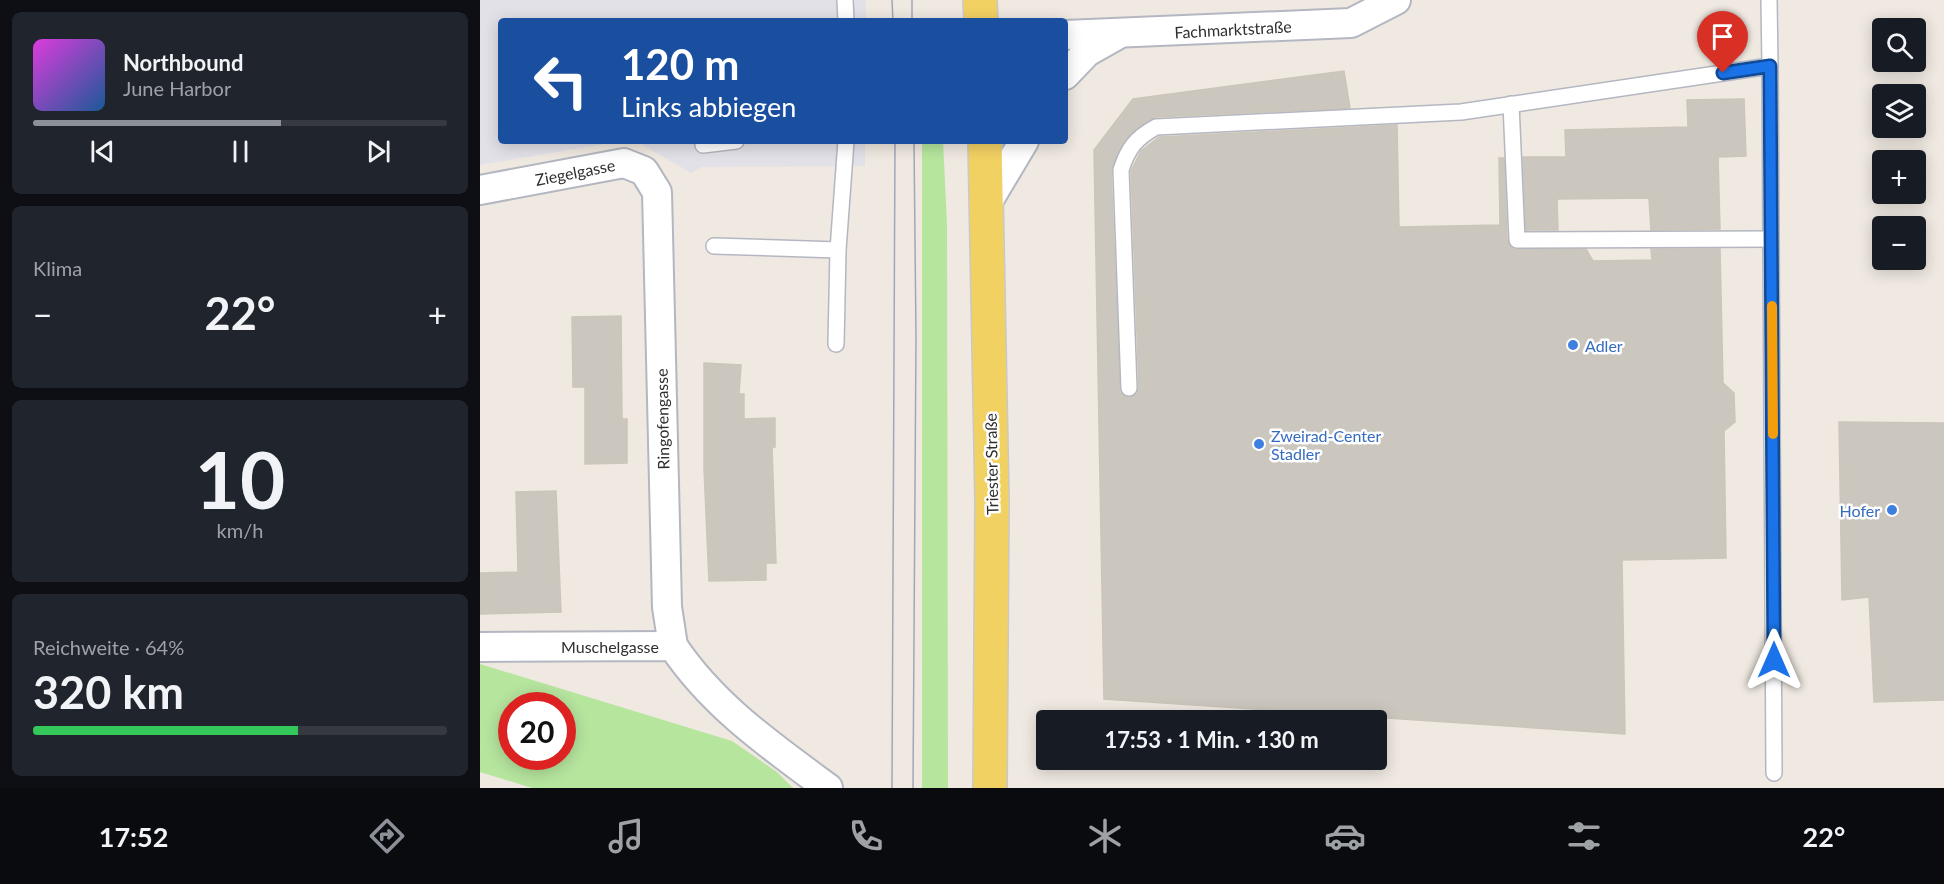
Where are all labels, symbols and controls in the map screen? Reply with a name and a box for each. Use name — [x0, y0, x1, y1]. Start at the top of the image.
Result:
pin — [1697, 11, 1748, 73]
street label: Fachmarktstraße — [1174, 16, 1292, 42]
map controls — [1872, 18, 1926, 270]
button: search — [1872, 18, 1926, 72]
icon: arrive — [1706, 20, 1739, 53]
text: 120 m — [621, 39, 739, 89]
icon: left — [522, 42, 600, 120]
text: Northbound — [123, 49, 243, 76]
text: June Harbor — [123, 76, 231, 100]
button: layers — [1872, 84, 1926, 138]
text: Links abbiegen — [621, 90, 796, 123]
icon: previous — [86, 135, 119, 168]
icon: pause — [224, 135, 257, 168]
icon: next — [362, 135, 395, 168]
button: + — [1872, 150, 1926, 204]
street label: Ziegelgasse — [533, 155, 617, 189]
button: − — [1872, 216, 1926, 270]
text: Klima — [33, 256, 82, 280]
text: 22° — [205, 286, 275, 340]
text: − — [33, 294, 52, 334]
text: + — [428, 294, 447, 334]
place label: Adler — [1585, 336, 1623, 355]
marker: Adler — [1566, 338, 1580, 352]
street label: Ringofengasse — [652, 368, 672, 470]
street label: Triester Straße — [981, 413, 1001, 515]
place label: Zweirad-Center Stadler — [1271, 426, 1381, 463]
text: 10 — [195, 432, 285, 526]
marker: Zweirad-Center Stadler — [1252, 437, 1266, 451]
place label: Hofer — [1840, 501, 1880, 520]
marker: Hofer — [1885, 503, 1899, 517]
text: km/h — [217, 518, 263, 542]
position arrow — [1742, 628, 1806, 692]
text: Reichweite · 64% — [33, 635, 184, 659]
street label: Muschelgasse — [561, 637, 659, 656]
text: 320 km — [33, 665, 184, 719]
speed limit sign: 20 — [498, 692, 576, 770]
text: 17:53 · 1 Min. · 130 m — [1104, 726, 1319, 753]
icon: directions — [366, 815, 408, 857]
icon: music — [605, 815, 647, 857]
icon: phone — [845, 815, 887, 857]
icon: climate — [1084, 815, 1126, 857]
icon: car — [1324, 815, 1366, 857]
icon: filters — [1563, 815, 1605, 857]
text: 17:52 — [99, 820, 168, 853]
text: 22° — [1803, 820, 1845, 853]

